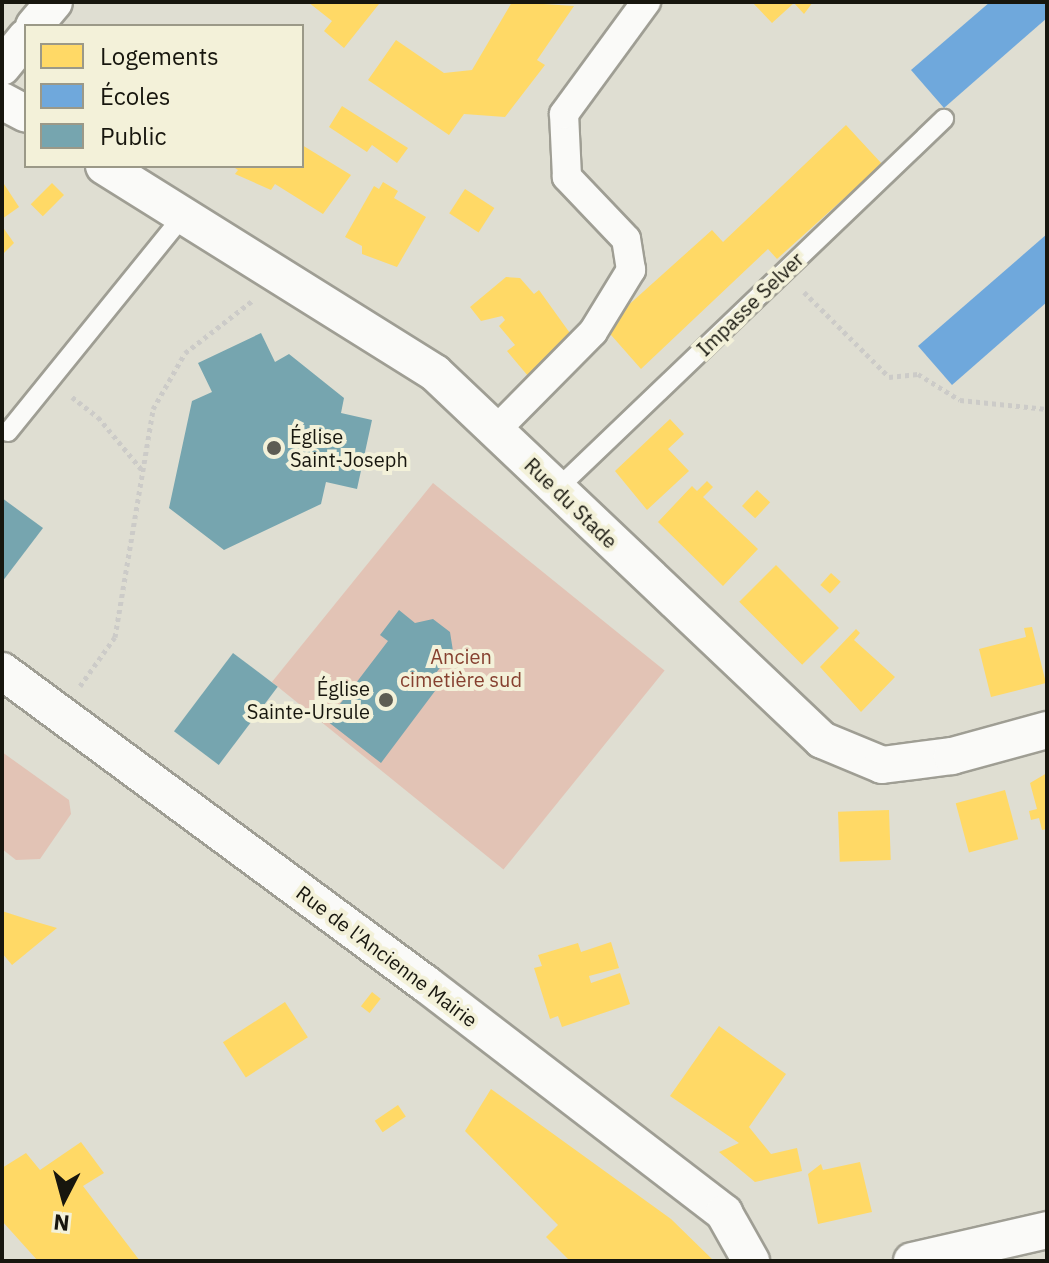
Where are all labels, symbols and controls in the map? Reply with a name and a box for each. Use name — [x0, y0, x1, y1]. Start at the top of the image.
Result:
legend — [24, 24, 304, 168]
text: Logements — [100, 40, 219, 72]
text: Écoles — [100, 80, 171, 112]
text: Public — [100, 120, 167, 152]
street label: Impasse Selver — [692, 247, 808, 361]
place label: Église Saint-Joseph — [290, 424, 408, 471]
marker: Église Saint-Joseph — [265, 439, 283, 457]
street label: Rue du Stade — [520, 453, 622, 553]
park label: Ancien cimetière sud — [400, 645, 522, 692]
place label: Église Sainte-Ursule — [247, 676, 370, 723]
marker: Église Sainte-Ursule — [377, 691, 395, 709]
street label: Rue de l'Ancienne Mairie — [292, 880, 482, 1032]
north arrow — [24, 1159, 104, 1239]
text: N — [52, 1208, 71, 1239]

